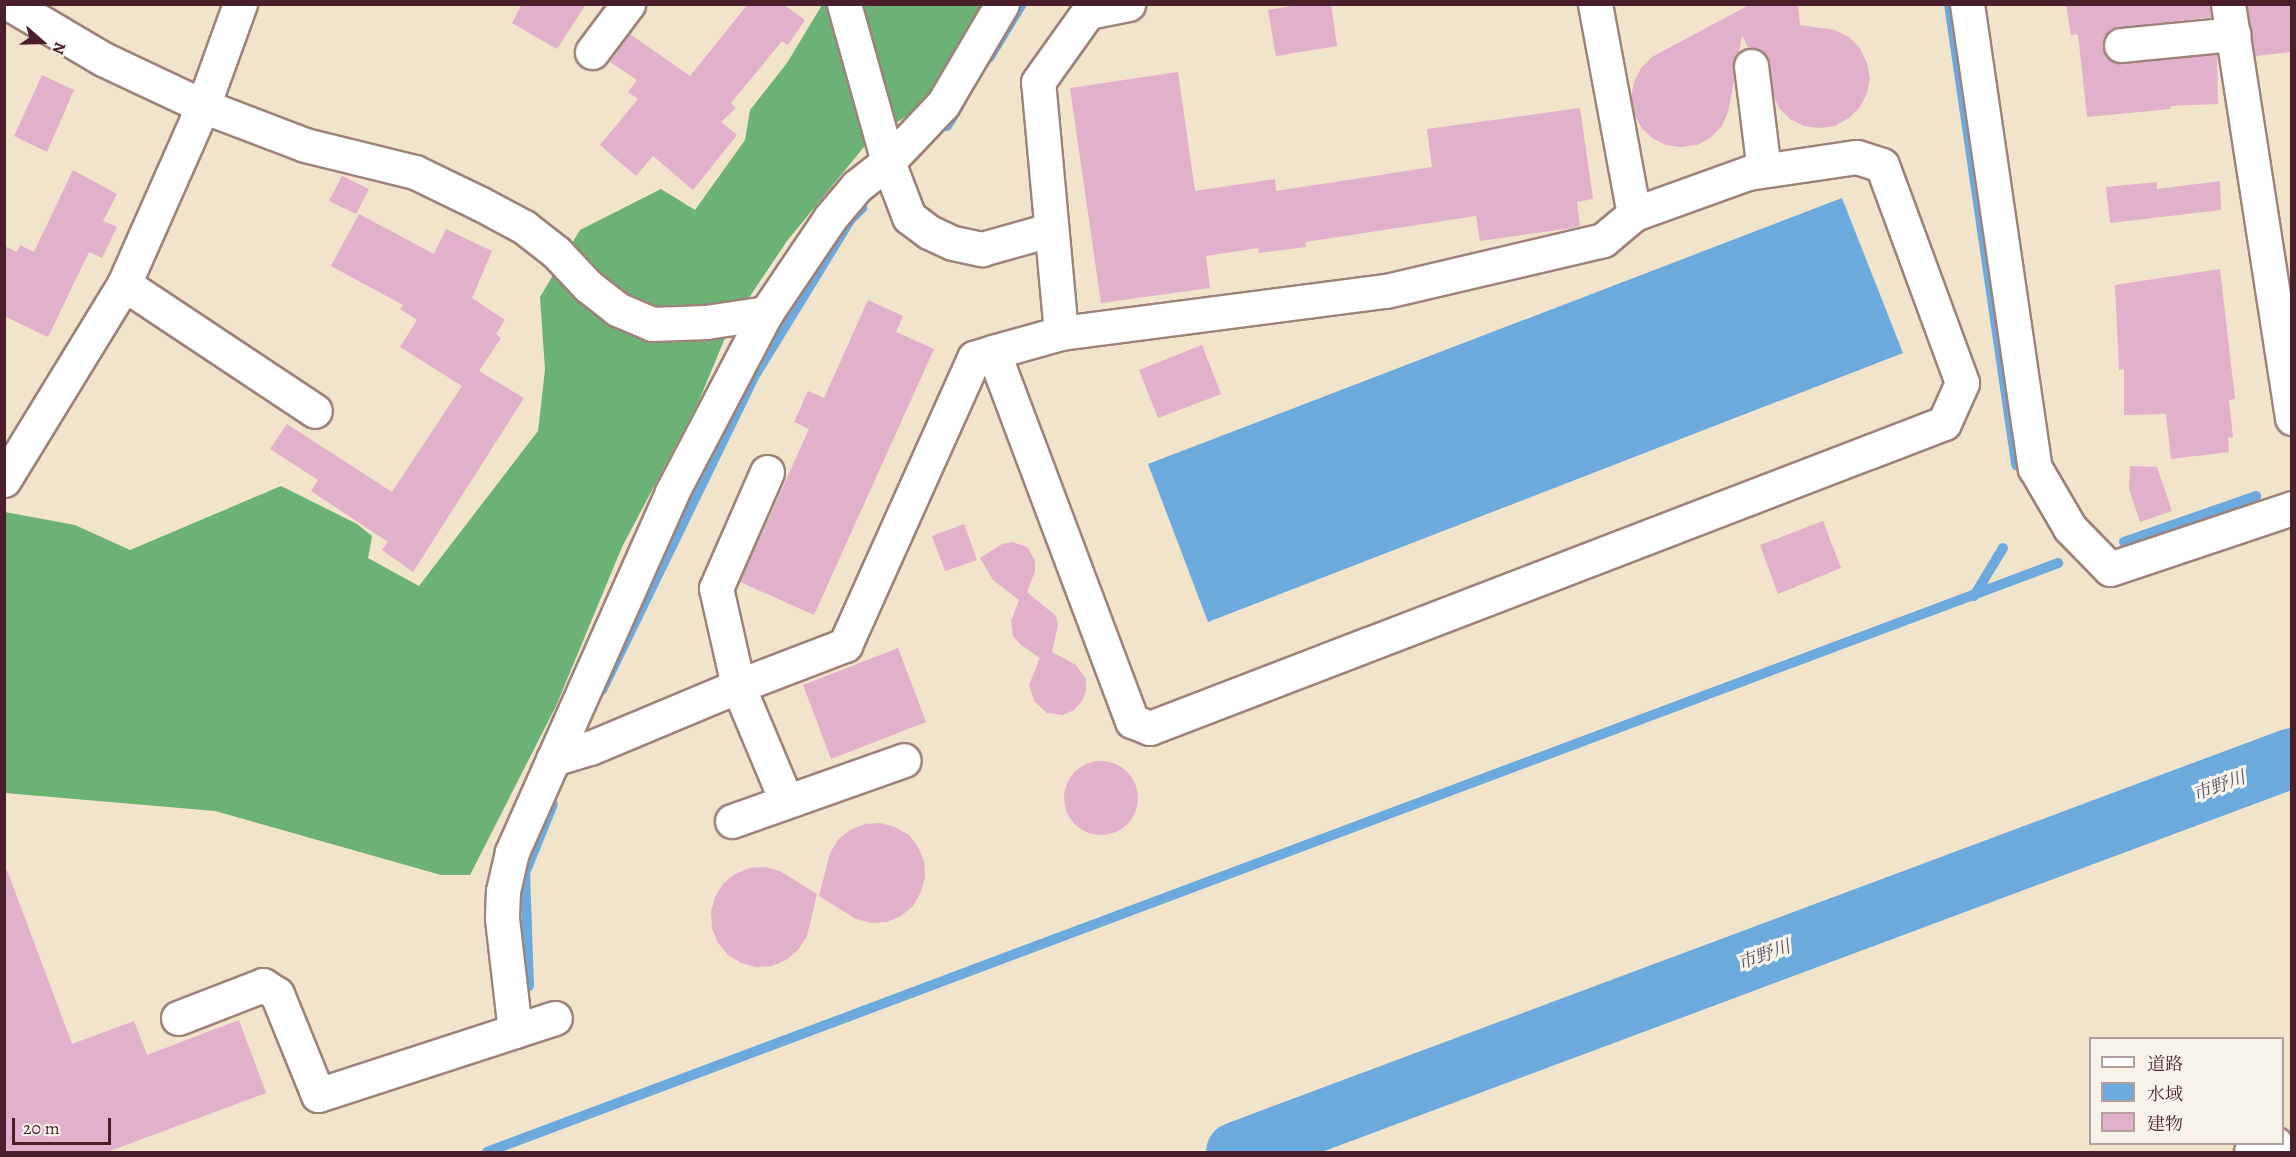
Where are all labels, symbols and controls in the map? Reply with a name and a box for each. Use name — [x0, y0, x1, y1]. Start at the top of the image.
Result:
north arrow — [12, 12, 72, 72]
text: N — [47, 39, 71, 57]
water label: 市野川 — [2190, 767, 2248, 805]
water label: 市野川 — [1735, 936, 1793, 974]
legend — [2089, 1037, 2284, 1145]
text: 道路 — [2147, 1052, 2183, 1076]
text: 水域 — [2147, 1082, 2183, 1106]
scale bar — [15, 1106, 114, 1144]
text: 建物 — [2147, 1112, 2183, 1136]
text: 20 m — [23, 1116, 60, 1140]

